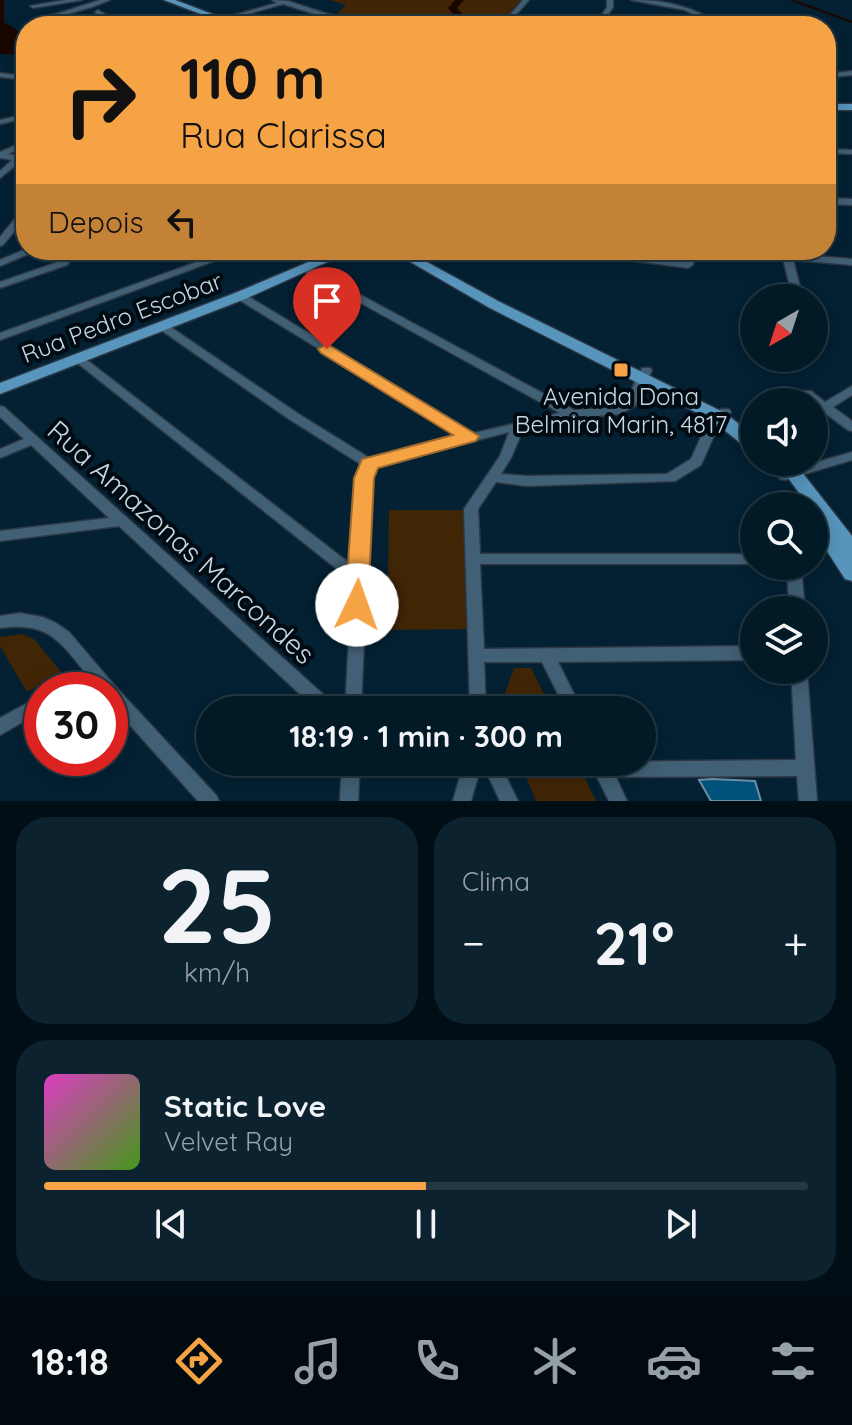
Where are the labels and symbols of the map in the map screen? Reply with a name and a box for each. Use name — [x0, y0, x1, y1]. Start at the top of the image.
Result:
street label: Rua Pedro Escobar — [17, 265, 226, 369]
pin — [293, 267, 361, 349]
north arrow — [740, 284, 828, 372]
marker: Avenida Dona Belmira Marin, 4817 — [612, 361, 630, 379]
place label: Avenida Dona Belmira Marin, 4817 — [515, 381, 727, 439]
street label: Rua Amazonas Marcondes — [41, 412, 322, 671]
position arrow — [315, 563, 399, 647]
speed limit sign: 30 — [24, 672, 128, 776]

